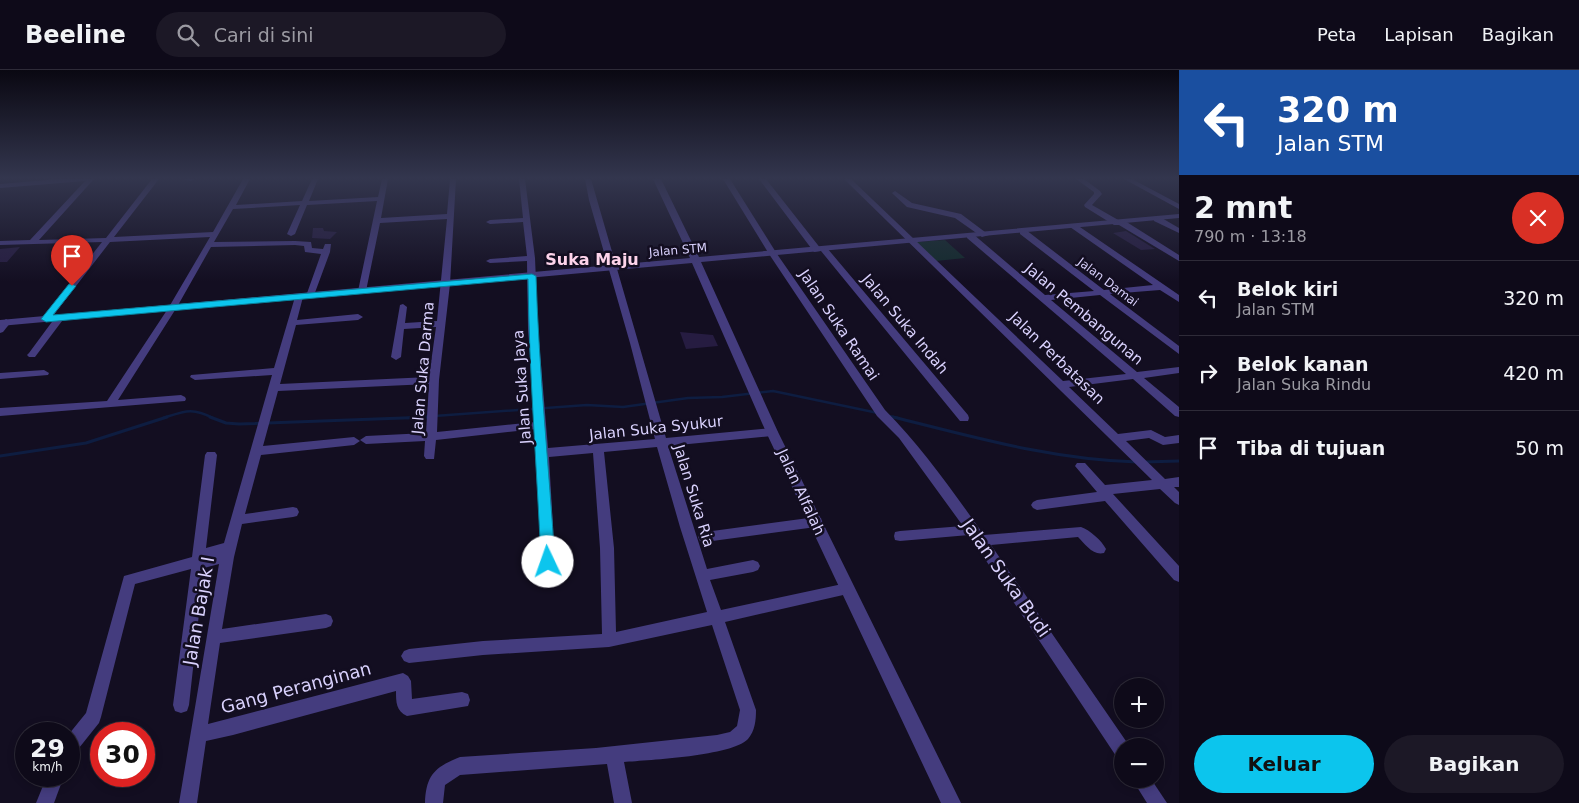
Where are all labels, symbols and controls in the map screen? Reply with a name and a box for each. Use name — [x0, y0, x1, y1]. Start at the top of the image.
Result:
search box — [156, 12, 506, 57]
text: Beeline — [25, 21, 126, 49]
icon: search — [174, 21, 202, 49]
text: Cari di sini — [214, 24, 314, 46]
text: Peta — [1317, 24, 1356, 45]
text: Lapisan — [1384, 24, 1454, 45]
text: Bagikan — [1482, 24, 1554, 45]
icon: left — [1194, 90, 1259, 155]
text: 320 m — [1277, 90, 1399, 130]
text: Jalan STM — [1277, 131, 1384, 156]
text: 2 mnt — [1194, 190, 1292, 225]
button: close — [1512, 192, 1564, 244]
text: 790 m · 13:18 — [1194, 227, 1307, 246]
pin — [51, 235, 93, 286]
street label: Jalan STM — [647, 240, 708, 260]
icon: arrive — [58, 242, 86, 270]
district label: Suka Maju — [545, 250, 639, 269]
street label: Jalan Damai — [1074, 254, 1141, 309]
street label: Jalan Pembangunan — [1020, 259, 1147, 369]
street label: Jalan Suka Ramai — [795, 265, 883, 384]
street label: Jalan Suka Indah — [857, 270, 952, 378]
text: Belok kiri — [1237, 278, 1338, 300]
icon: left — [1194, 284, 1222, 312]
text: 320 m — [1503, 287, 1564, 309]
text: Jalan STM — [1237, 300, 1315, 319]
street label: Jalan Suka Darma — [408, 301, 438, 436]
street label: Jalan Perbatasan — [1005, 307, 1108, 408]
street label: Jalan Suka Jaya — [509, 329, 535, 446]
text: Belok kanan — [1237, 353, 1369, 375]
icon: right — [1194, 359, 1222, 387]
text: 420 m — [1503, 362, 1564, 384]
text: Jalan Suka Rindu — [1237, 375, 1371, 394]
street label: Jalan Suka Syukur — [587, 412, 725, 444]
icon: arrive — [1194, 434, 1222, 462]
text: Tiba di tujuan — [1237, 437, 1385, 459]
text: 50 m — [1515, 437, 1564, 459]
street label: Jalan Suka Ria — [670, 442, 718, 550]
street label: Jalan Alfalah — [773, 445, 829, 538]
street label: Jalan Suka Budi — [957, 514, 1055, 641]
position arrow — [521, 535, 573, 587]
street label: Jalan Bajak I — [178, 555, 218, 668]
street label: Gang Peranginan — [218, 657, 373, 718]
map controls — [1114, 678, 1164, 788]
button: + — [1114, 678, 1164, 728]
speed limit sign: 30 — [90, 722, 155, 787]
text: 29 — [30, 734, 65, 763]
button: Keluar — [1194, 735, 1374, 793]
button: Bagikan — [1384, 735, 1564, 793]
button: − — [1114, 738, 1164, 788]
text: km/h — [32, 760, 63, 774]

